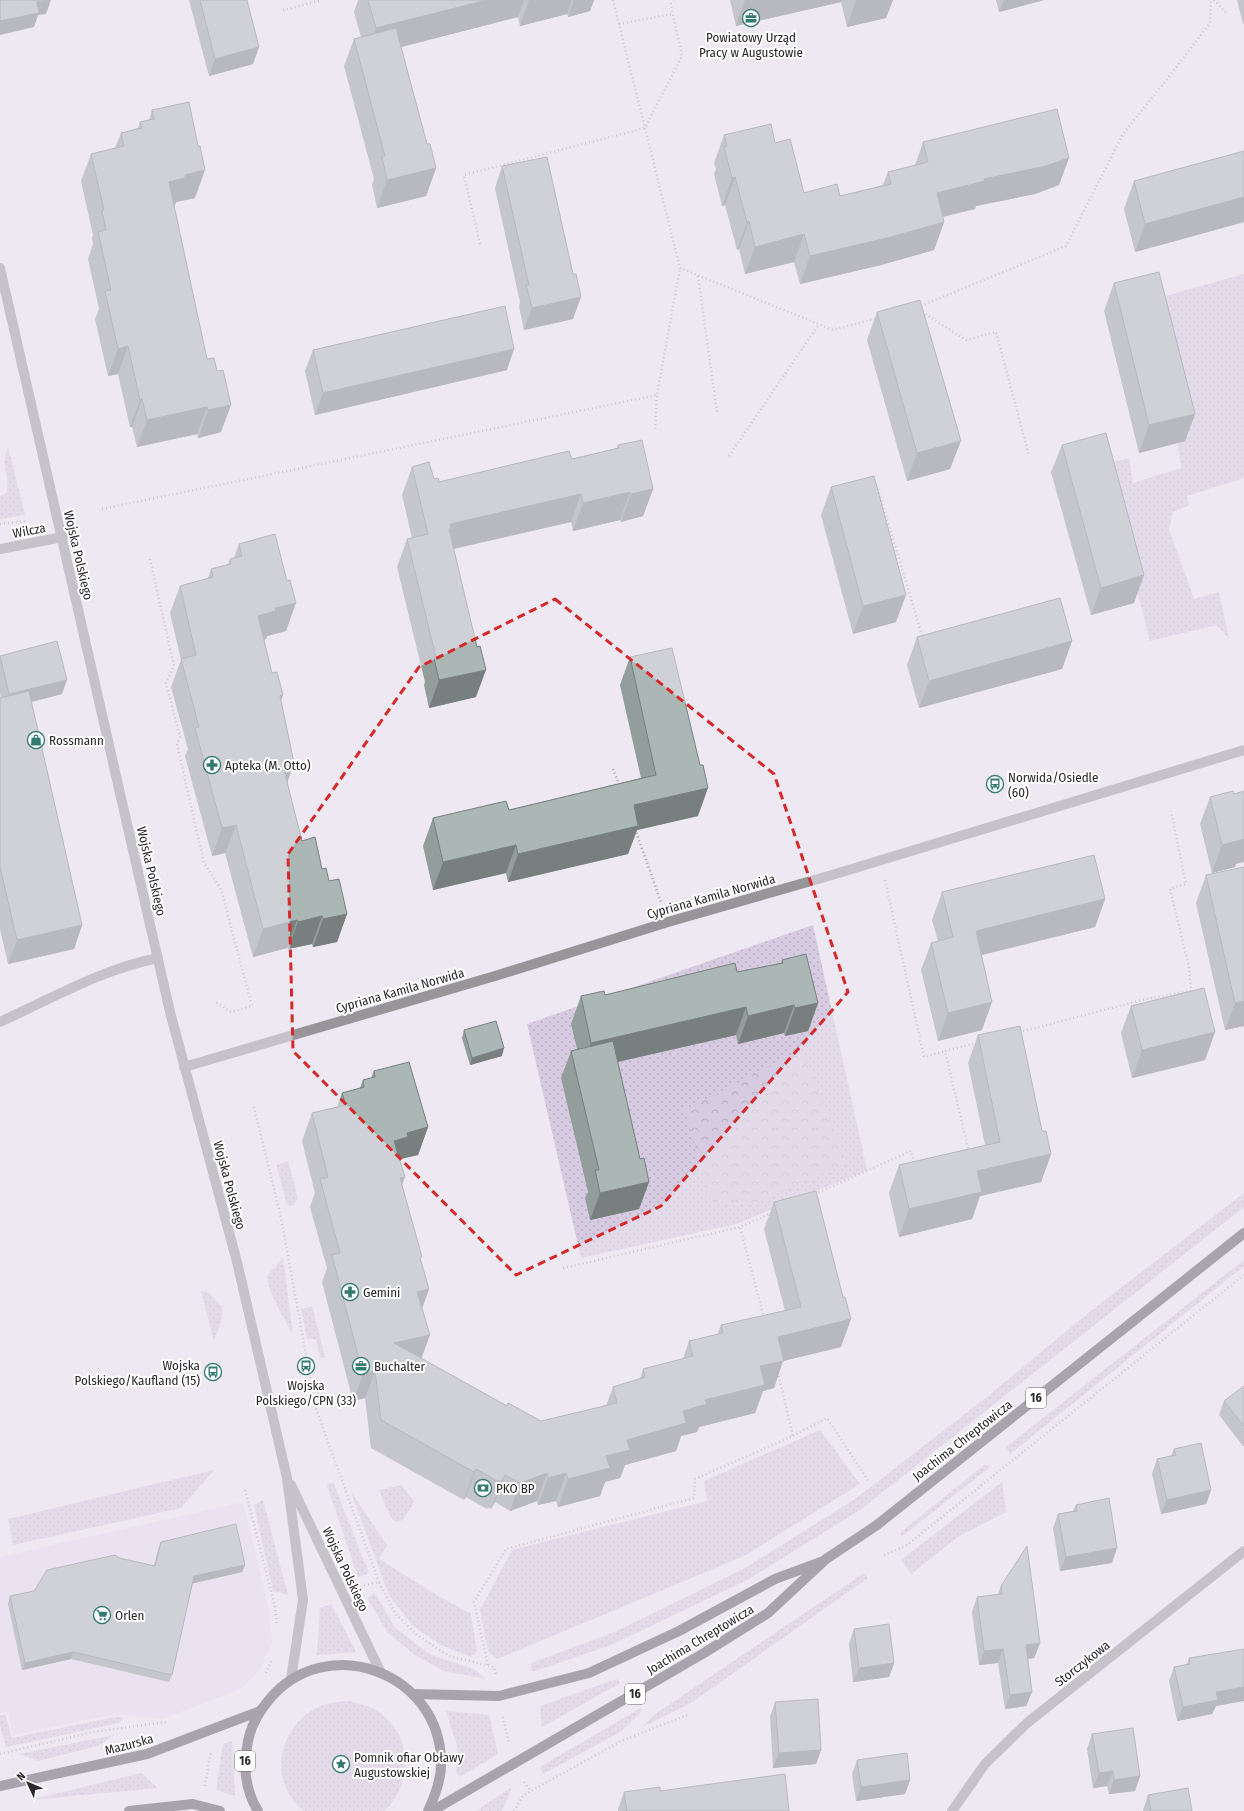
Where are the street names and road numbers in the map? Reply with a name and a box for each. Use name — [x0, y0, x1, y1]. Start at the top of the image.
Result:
street label: Wojska Polskiego — [61, 509, 96, 601]
street label: Wilcza — [11, 520, 47, 541]
street label: Wojska Polskiego — [134, 825, 169, 917]
street label: Cypriana Kamila Norwida — [645, 871, 777, 922]
street label: Cypriana Kamila Norwida — [334, 965, 466, 1016]
street label: Wojska Polskiego — [210, 1139, 249, 1231]
road number: 16 — [1026, 1388, 1046, 1408]
street label: Joachima Chreptowicza — [910, 1397, 1015, 1484]
street label: Wojska Polskiego — [319, 1525, 372, 1614]
street label: Joachima Chreptowicza — [644, 1602, 756, 1677]
street label: Storczykowa — [1052, 1637, 1113, 1689]
road number: 16 — [625, 1684, 645, 1704]
street label: Mazurska — [103, 1731, 155, 1758]
road number: 16 — [235, 1751, 255, 1771]

